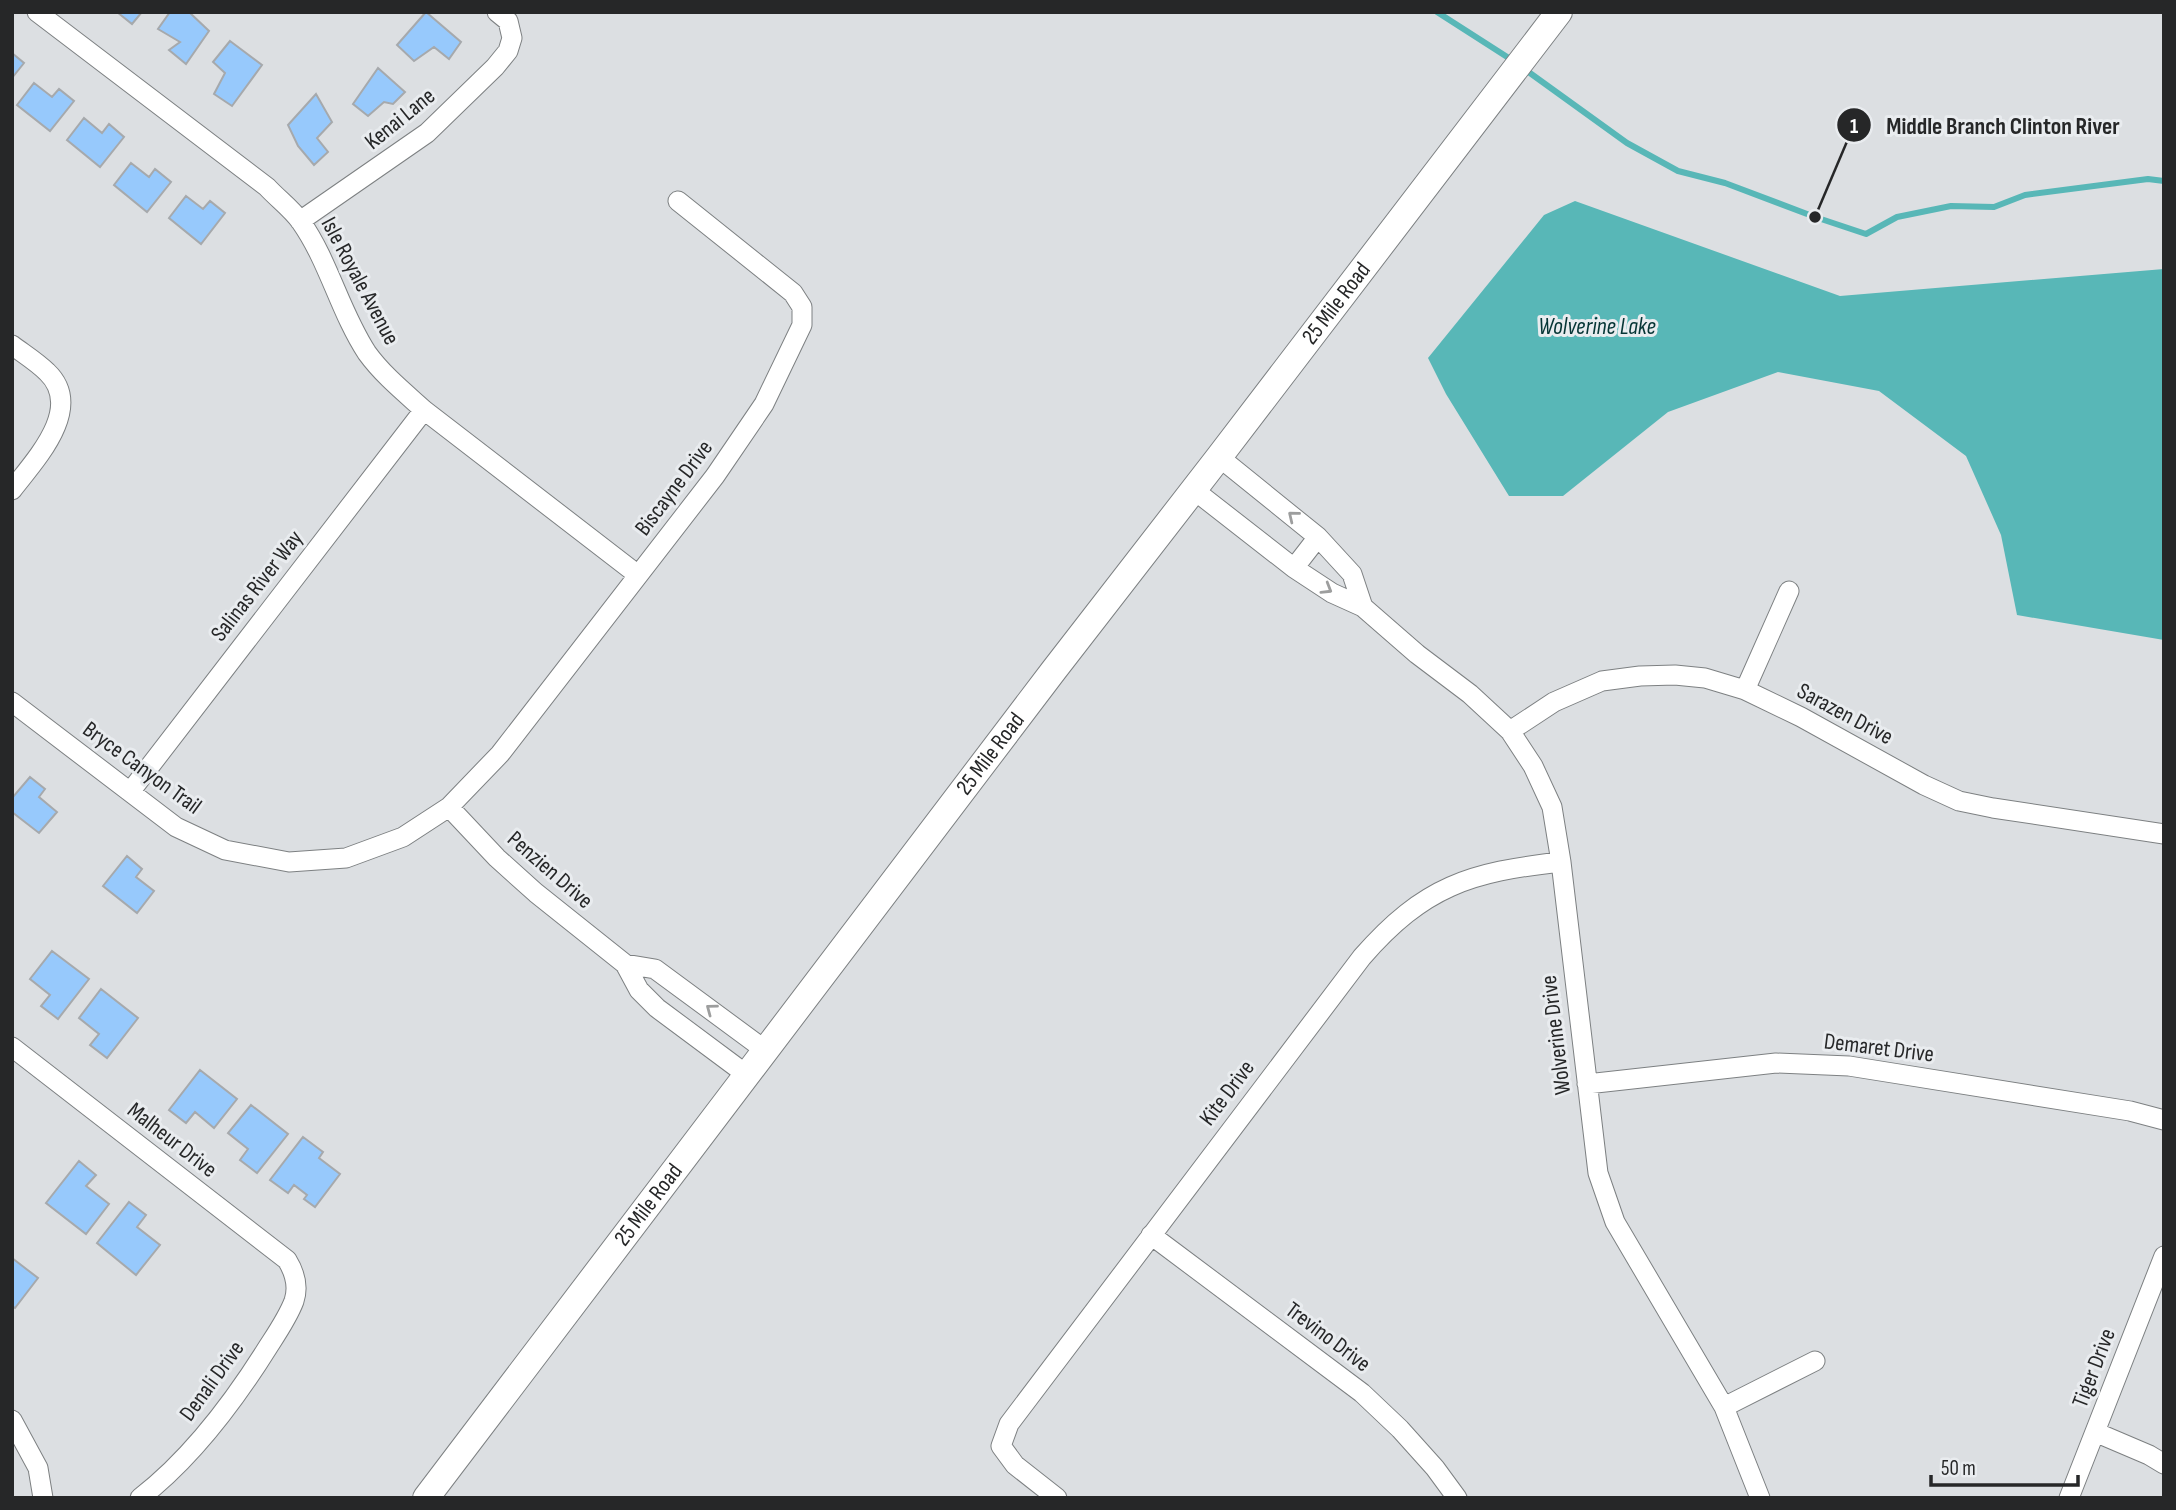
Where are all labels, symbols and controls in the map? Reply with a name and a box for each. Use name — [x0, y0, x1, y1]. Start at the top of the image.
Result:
street label: Kenai Lane — [359, 82, 441, 156]
callout: Middle Branch Clinton River — [1837, 103, 2133, 148]
text: Middle Branch Clinton River — [1886, 112, 2120, 141]
text: 1 — [1850, 114, 1858, 139]
street label: Isle Royale Avenue — [315, 212, 405, 350]
street label: 25 Mile Road — [1296, 257, 1377, 350]
water label: Wolverine Lake — [1538, 312, 1656, 341]
street label: Biscayne Drive — [629, 435, 719, 541]
one-way arrow — [1288, 512, 1301, 525]
street label: Salinas River Way — [205, 525, 309, 647]
one-way arrow — [1320, 581, 1333, 594]
street label: Sarazen Drive — [1792, 677, 1898, 751]
street label: 25 Mile Road — [950, 707, 1031, 800]
street label: Bryce Canyon Trail — [77, 715, 207, 821]
street label: Penzien Drive — [501, 825, 599, 915]
street label: Wolverine Drive — [1535, 974, 1577, 1096]
one-way arrow — [706, 1005, 719, 1018]
street label: Demaret Drive — [1822, 1027, 1936, 1069]
street label: Kite Drive — [1193, 1055, 1261, 1131]
street label: Malheur Drive — [122, 1096, 222, 1184]
street label: 25 Mile Road — [608, 1158, 689, 1251]
street label: Trevino Drive — [1280, 1296, 1376, 1378]
street label: Tiger Drive — [2066, 1325, 2122, 1411]
street label: Denali Drive — [174, 1336, 250, 1426]
scale bar — [1931, 1444, 2078, 1488]
text: 50 m — [1941, 1456, 1976, 1481]

